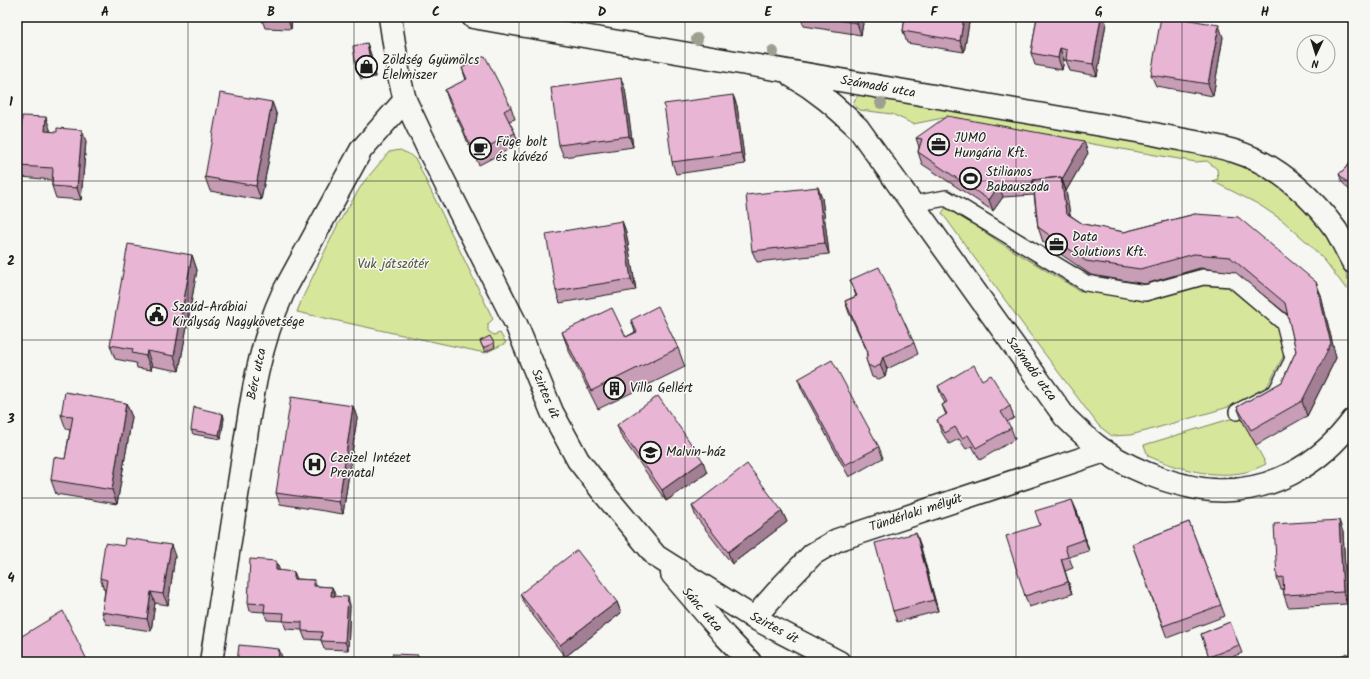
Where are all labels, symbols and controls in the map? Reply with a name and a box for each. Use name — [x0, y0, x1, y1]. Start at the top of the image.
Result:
text: A — [101, 2, 109, 23]
text: B — [267, 2, 275, 23]
text: C — [432, 2, 440, 23]
text: D — [598, 2, 607, 23]
text: E — [764, 2, 772, 23]
text: F — [930, 2, 938, 23]
text: G — [1095, 2, 1103, 23]
text: H — [1261, 2, 1270, 23]
north arrow — [1296, 34, 1336, 74]
place label: Zöldség Gyümölcs Élelmiszer — [382, 50, 480, 86]
shop icon: Zöldség Gyümölcs Élelmiszer — [353, 54, 379, 80]
text: N — [1311, 54, 1319, 72]
street label: Számadó utca — [839, 70, 917, 104]
text: 1 — [9, 92, 13, 113]
place label: JUMO Hungária Kft. — [954, 128, 1028, 164]
place label: Füge bolt és kávézó — [496, 132, 549, 168]
office icon: JUMO Hungária Kft. — [925, 132, 951, 158]
cafe icon: Füge bolt és kávézó — [467, 136, 493, 162]
place label: Stilianos Babauszoda — [986, 162, 1049, 198]
sports icon: Stilianos Babauszoda — [957, 166, 983, 192]
place label: Data Solutions Kft. — [1072, 227, 1147, 263]
office icon: Data Solutions Kft. — [1044, 231, 1070, 257]
text: 2 — [7, 251, 15, 272]
park label: Vuk játszótér — [357, 254, 429, 275]
place label: Szaúd-Arábiai Királyság Nagykövetsége — [172, 297, 304, 333]
public building icon: Szaúd-Arábiai Királyság Nagykövetsége — [143, 301, 169, 327]
street label: Számadó utca — [1000, 332, 1062, 406]
street label: Bérc utca — [241, 346, 273, 402]
street label: Szirtes út — [525, 366, 565, 423]
building icon: Villa Gellért — [601, 375, 627, 401]
place label: Villa Gellért — [630, 378, 694, 399]
text: 3 — [6, 409, 15, 430]
school or university icon: Malvin-ház — [637, 439, 663, 465]
place label: Malvin-ház — [666, 442, 726, 463]
place label: Czeizel Intézet Prenatal — [330, 448, 412, 484]
hospital icon: Czeizel Intézet Prenatal — [301, 452, 327, 478]
street label: Tündérlaki mélyút — [867, 488, 966, 538]
text: 4 — [7, 568, 15, 589]
street label: Sánc utca — [676, 583, 728, 637]
street label: Szirtes út — [746, 606, 803, 650]

